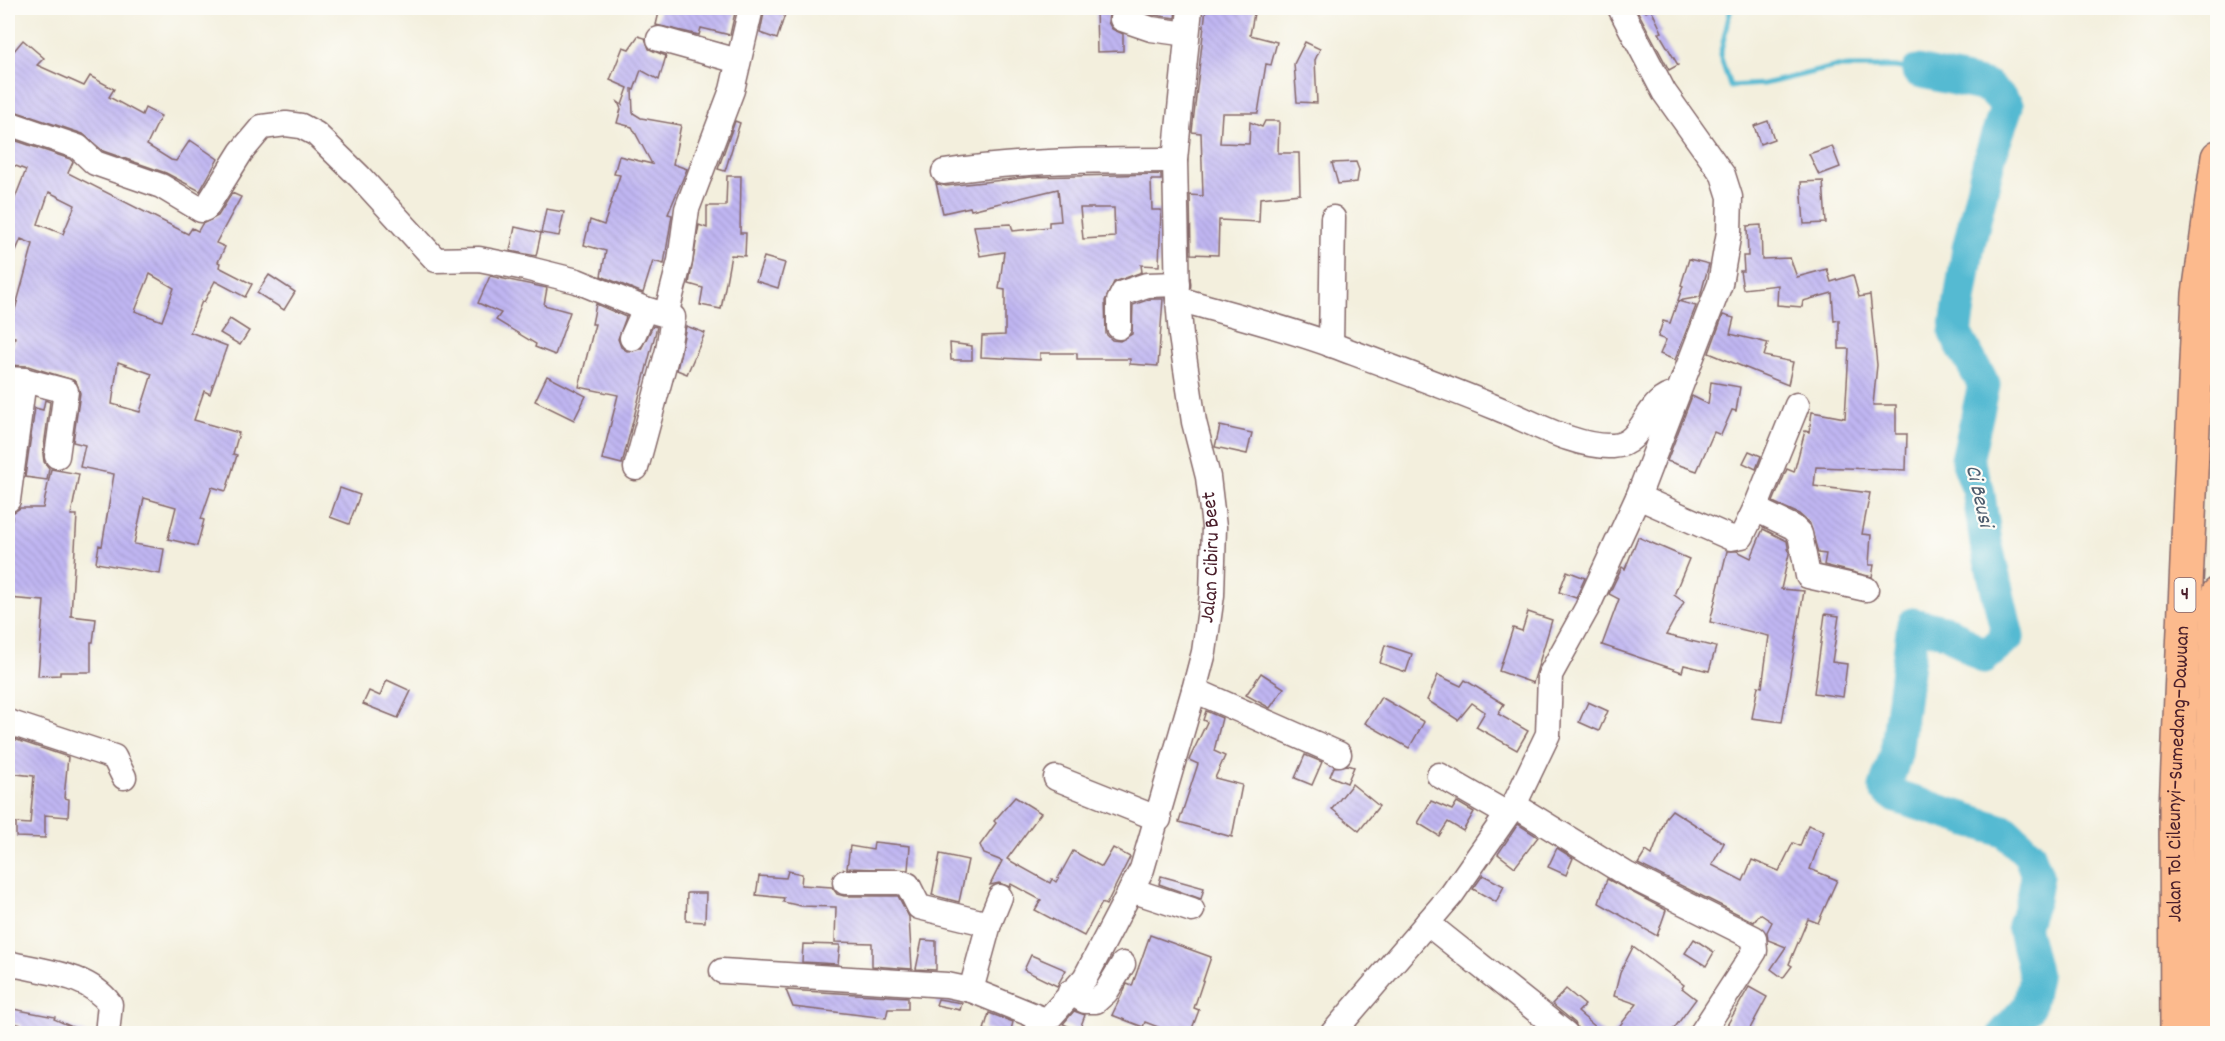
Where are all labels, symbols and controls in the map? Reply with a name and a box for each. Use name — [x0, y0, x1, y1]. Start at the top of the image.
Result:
water label: Ci Beusi — [1956, 462, 2001, 533]
street label: Jalan Cibiru Beet — [1193, 490, 1229, 625]
road number: 4 — [2174, 578, 2196, 612]
street label: Jalan Tol Cileunyi–Sumedang–Dawuan — [2161, 625, 2199, 922]

